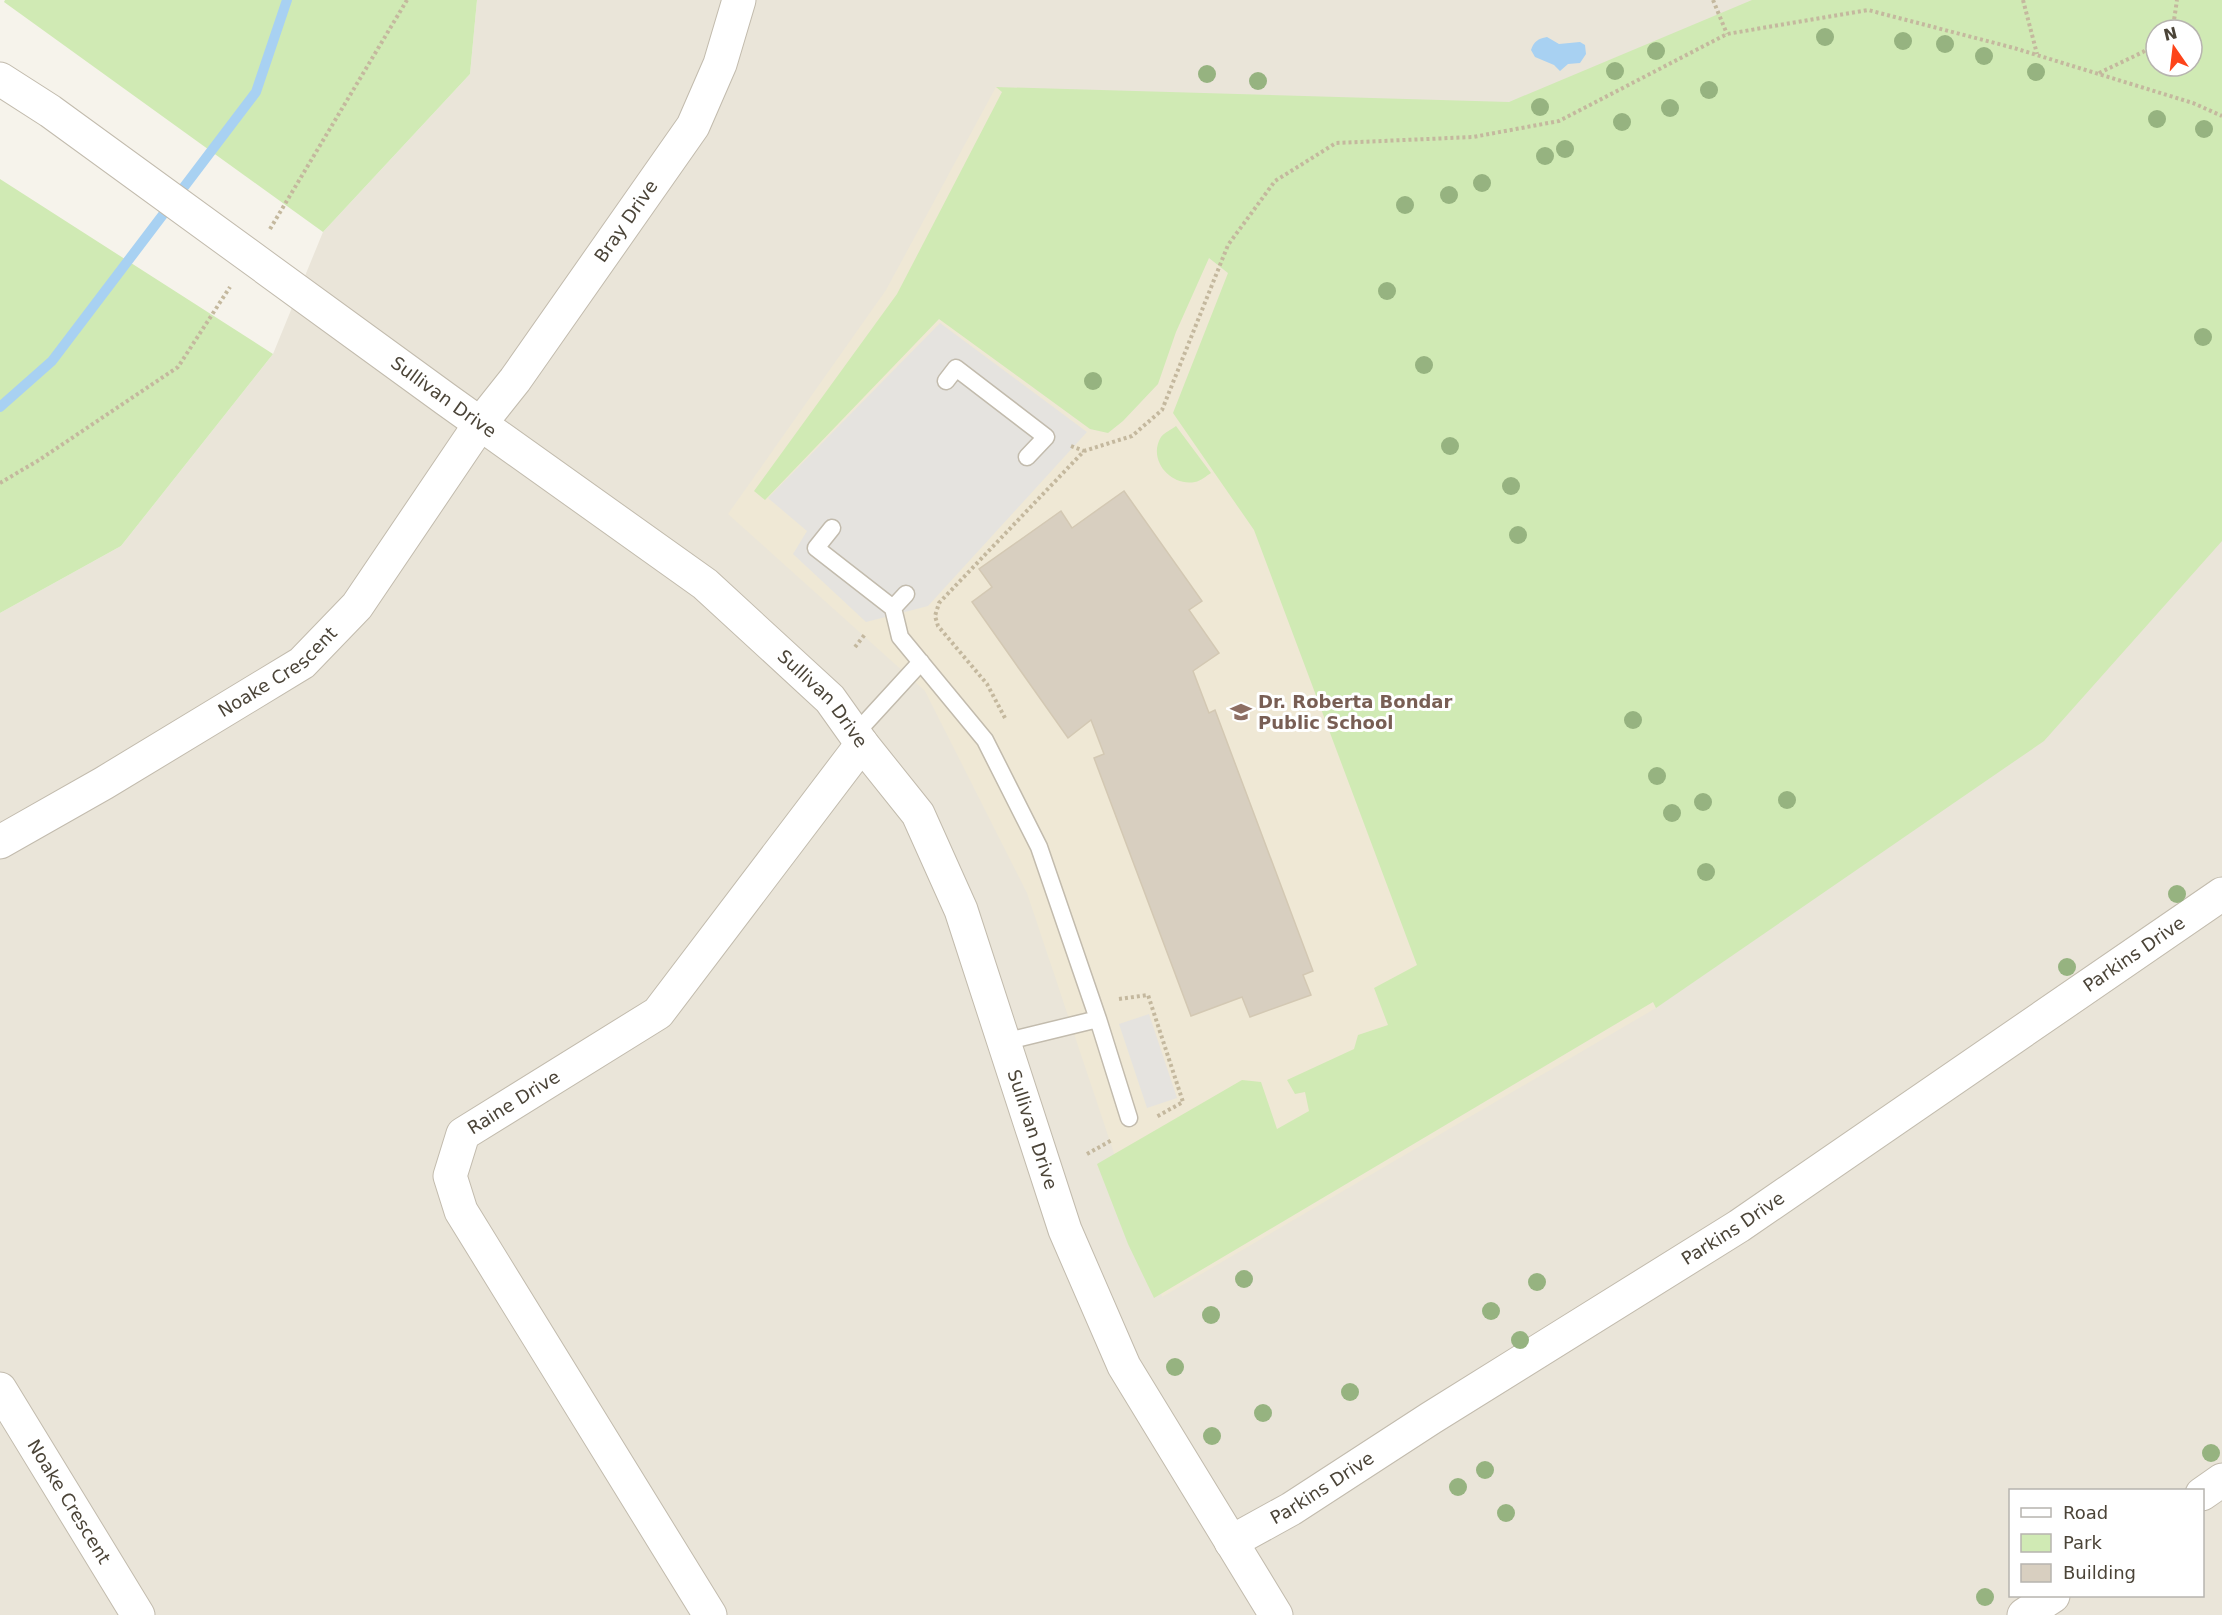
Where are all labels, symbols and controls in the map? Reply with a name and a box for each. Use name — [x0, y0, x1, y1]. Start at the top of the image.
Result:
north arrow — [2144, 18, 2204, 78]
text: N — [2162, 23, 2179, 45]
street label: Bray Drive — [590, 176, 662, 266]
street label: Sullivan Drive — [387, 352, 501, 442]
street label: Noake Crescent — [214, 622, 341, 721]
street label: Sullivan Drive — [774, 645, 872, 751]
place label: Dr. Roberta Bondar Public School — [1258, 691, 1453, 733]
school or university icon: Dr. Roberta Bondar Public School — [1229, 700, 1253, 724]
street label: Parkins Drive — [2079, 912, 2189, 996]
street label: Raine Drive — [464, 1066, 563, 1139]
street label: Sullivan Drive — [1004, 1067, 1062, 1192]
street label: Parkins Drive — [1677, 1187, 1788, 1269]
street label: Noake Crescent — [23, 1435, 115, 1567]
street label: Parkins Drive — [1267, 1447, 1378, 1528]
legend — [2009, 1489, 2204, 1597]
text: Road — [2063, 1502, 2108, 1523]
text: Park — [2063, 1532, 2102, 1553]
text: Building — [2063, 1562, 2136, 1583]

